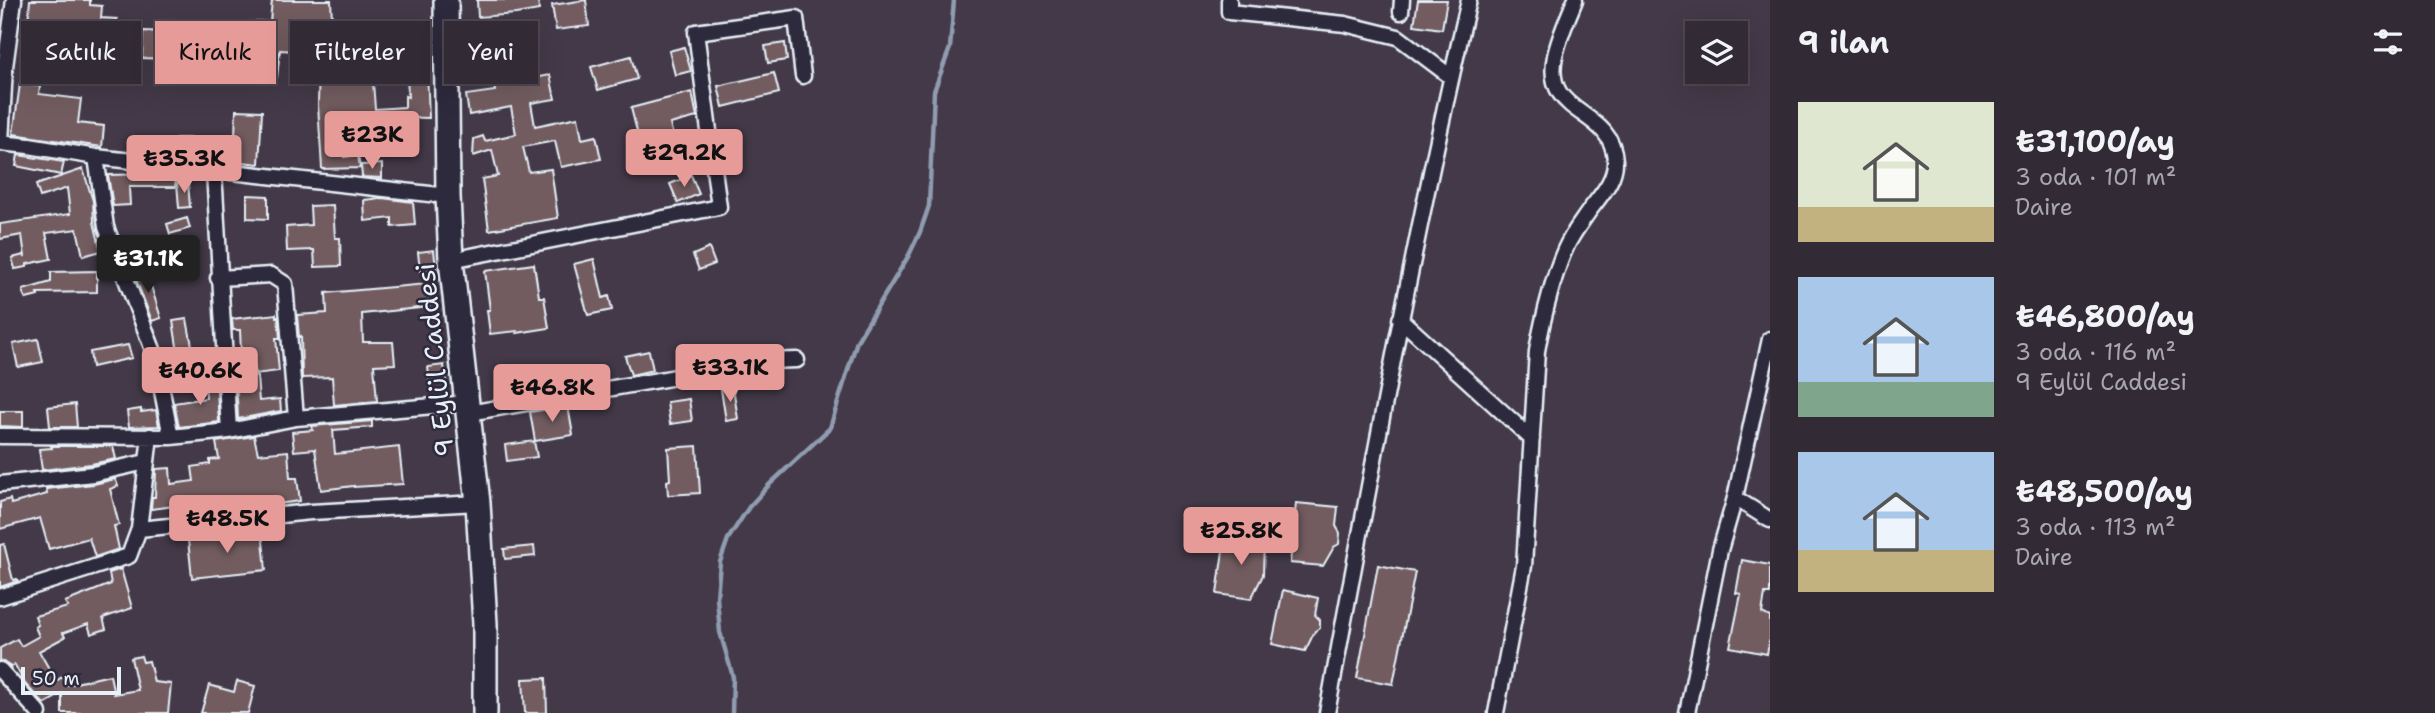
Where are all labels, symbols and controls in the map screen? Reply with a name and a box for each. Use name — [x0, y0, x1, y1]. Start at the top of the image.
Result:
chip: Satılık — [21, 21, 141, 84]
chip: Kiralık — [155, 21, 276, 84]
chip: Filtreler — [290, 21, 430, 84]
chip: Yeni — [444, 21, 538, 84]
map controls — [1685, 21, 1748, 84]
button: layers — [1685, 21, 1748, 84]
text: 9 ilan — [1798, 22, 1889, 63]
icon: filters — [2369, 23, 2407, 61]
pin: ₺23K — [331, 111, 413, 171]
text: ₺23K — [340, 119, 404, 149]
text: ₺31,100/ay — [2015, 121, 2175, 162]
pin: ₺29.2K — [627, 130, 741, 189]
icon: home — [1854, 130, 1938, 214]
pin: ₺35.3K — [127, 136, 241, 195]
text: ₺29.2K — [642, 137, 726, 167]
text: ₺35.3K — [142, 143, 226, 173]
text: 3 oda · 101 m² — [2015, 162, 2176, 192]
text: Daire — [2015, 192, 2073, 222]
pin: ₺31.1K — [91, 236, 205, 295]
text: ₺31.1K — [113, 243, 183, 273]
street label: 9 Eylül Caddesi — [407, 261, 462, 459]
text: ₺46,800/ay — [2015, 296, 2195, 337]
icon: home — [1854, 305, 1938, 389]
text: 3 oda · 116 m² — [2015, 337, 2176, 367]
pin: ₺33.1K — [673, 344, 787, 404]
pin: ₺40.6K — [143, 348, 257, 407]
text: ₺33.1K — [691, 352, 769, 382]
text: ₺40.6K — [158, 355, 242, 385]
pin: ₺46.8K — [495, 364, 609, 424]
text: 9 Eylül Caddesi — [2015, 367, 2187, 397]
text: ₺46.8K — [509, 372, 595, 402]
text: ₺48,500/ay — [2015, 471, 2193, 512]
icon: home — [1854, 480, 1938, 564]
pin: ₺48.5K — [170, 496, 284, 555]
text: ₺48.5K — [185, 503, 269, 533]
pin: ₺25.8K — [1184, 508, 1298, 567]
text: 3 oda · 113 m² — [2015, 512, 2176, 542]
text: ₺25.8K — [1199, 515, 1283, 545]
text: Daire — [2015, 542, 2073, 572]
scale bar — [21, 664, 121, 696]
text: 50 m — [32, 666, 80, 691]

